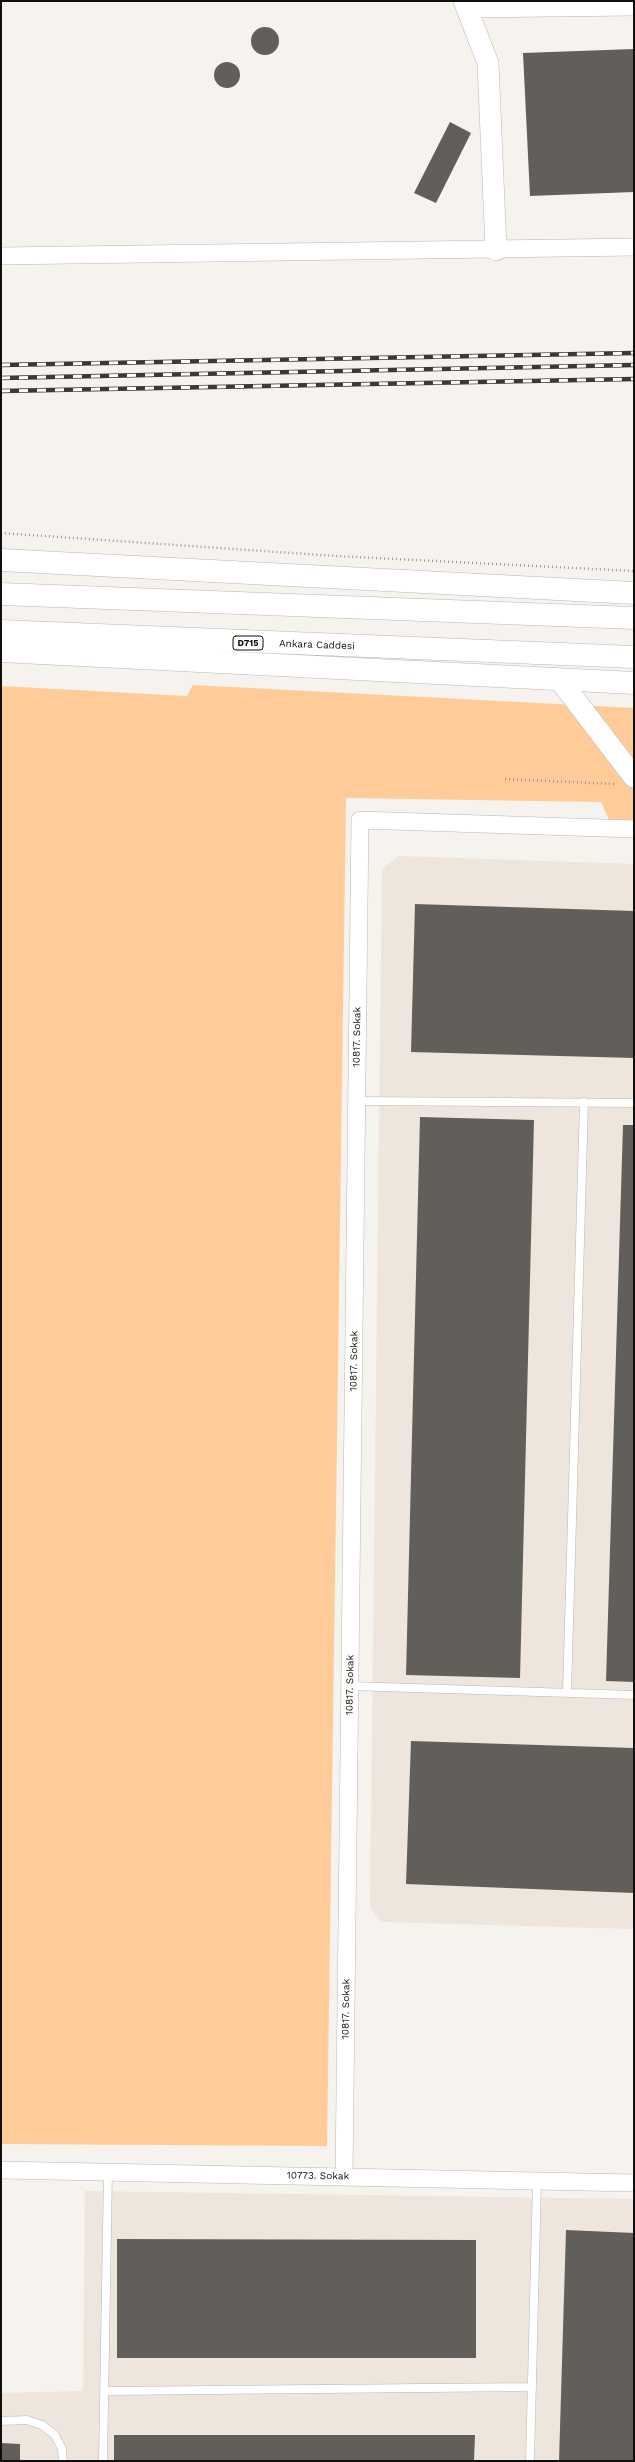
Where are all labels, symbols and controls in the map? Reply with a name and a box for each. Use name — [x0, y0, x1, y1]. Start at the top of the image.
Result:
road number: D715 — [233, 636, 263, 650]
street label: Ankara Caddesi — [279, 638, 355, 652]
street label: 10817. Sokak — [350, 1007, 364, 1067]
street label: 10817. Sokak — [347, 1331, 361, 1391]
street label: 10817. Sokak — [343, 1655, 357, 1715]
street label: 10817. Sokak — [339, 1979, 353, 2039]
street label: 10773. Sokak — [287, 2169, 349, 2183]

